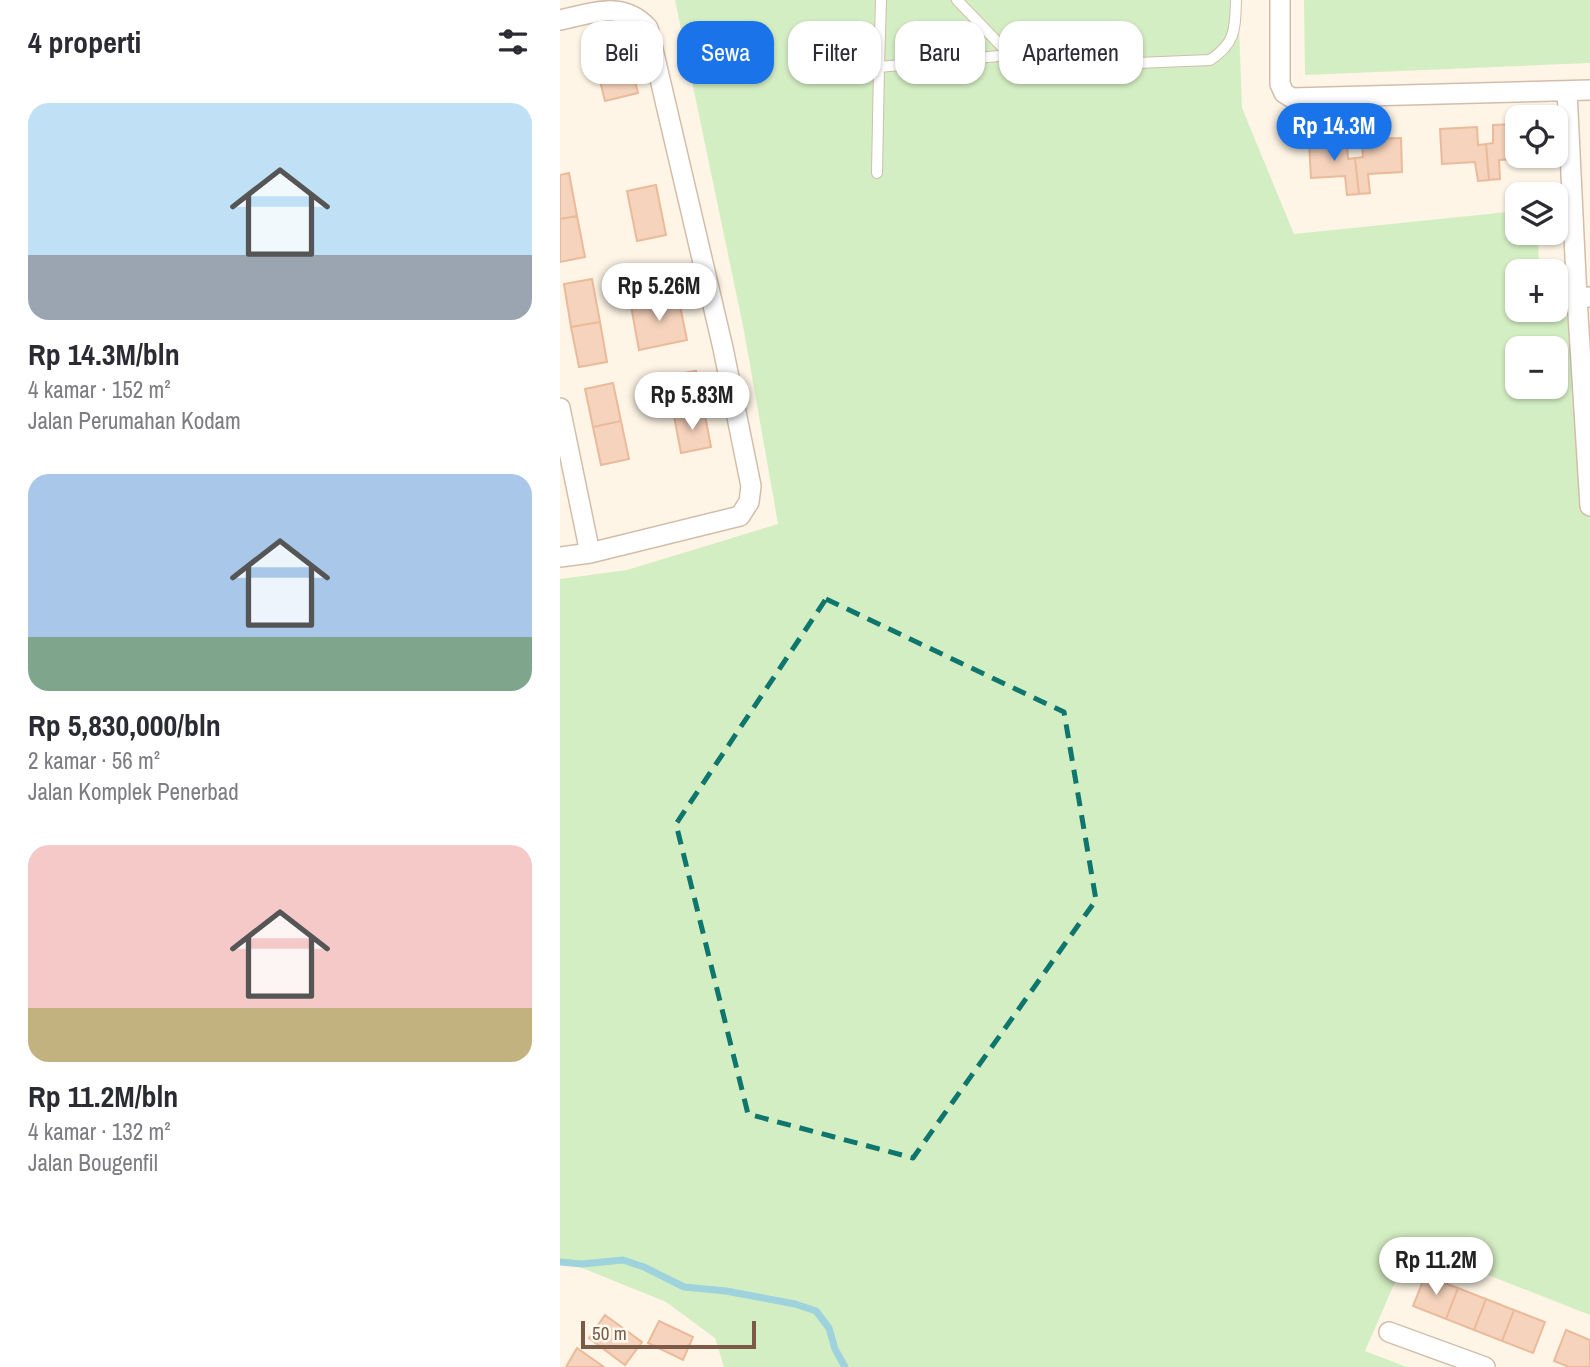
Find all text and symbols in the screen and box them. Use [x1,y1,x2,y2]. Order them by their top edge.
chip: Beli [581,21,663,84]
chip: Sewa [677,21,774,84]
chip: Filter [788,21,881,84]
chip: Baru [895,21,985,84]
chip: Apartemen [999,21,1143,84]
text: 4 properti [28,22,141,62]
icon: filters [494,23,532,61]
pin: Rp 14.3M [1262,104,1406,163]
map controls [1505,105,1568,399]
button: locate [1505,105,1568,168]
text: Rp 14.3M [1293,110,1375,141]
icon: home [217,149,343,275]
button: layers [1505,182,1568,245]
button: + [1505,259,1568,322]
pin: Rp 5.26M [587,264,731,323]
text: Rp 5.26M [618,270,700,301]
text: Rp 14.3M/bln [28,334,180,374]
button: − [1505,336,1568,399]
pin: Rp 5.83M [620,372,764,432]
text: 4 kamar · 152 m² [28,374,171,405]
text: Rp 5.83M [651,379,733,410]
text: Jalan Perumahan Kodam [28,405,241,436]
icon: home [217,520,343,646]
text: Rp 5,830,000/bln [28,705,221,745]
text: 2 kamar · 56 m² [28,745,160,776]
text: Jalan Komplek Penerbad [28,776,239,807]
icon: home [217,891,343,1017]
text: Rp 11.2M/bln [28,1076,178,1116]
text: 4 kamar · 132 m² [28,1116,171,1147]
text: Jalan Bougenfil [28,1147,158,1178]
pin: Rp 11.2M [1364,1238,1508,1297]
text: Rp 11.2M [1395,1244,1477,1275]
scale bar [581,1318,756,1350]
text: 50 m [592,1320,627,1346]

